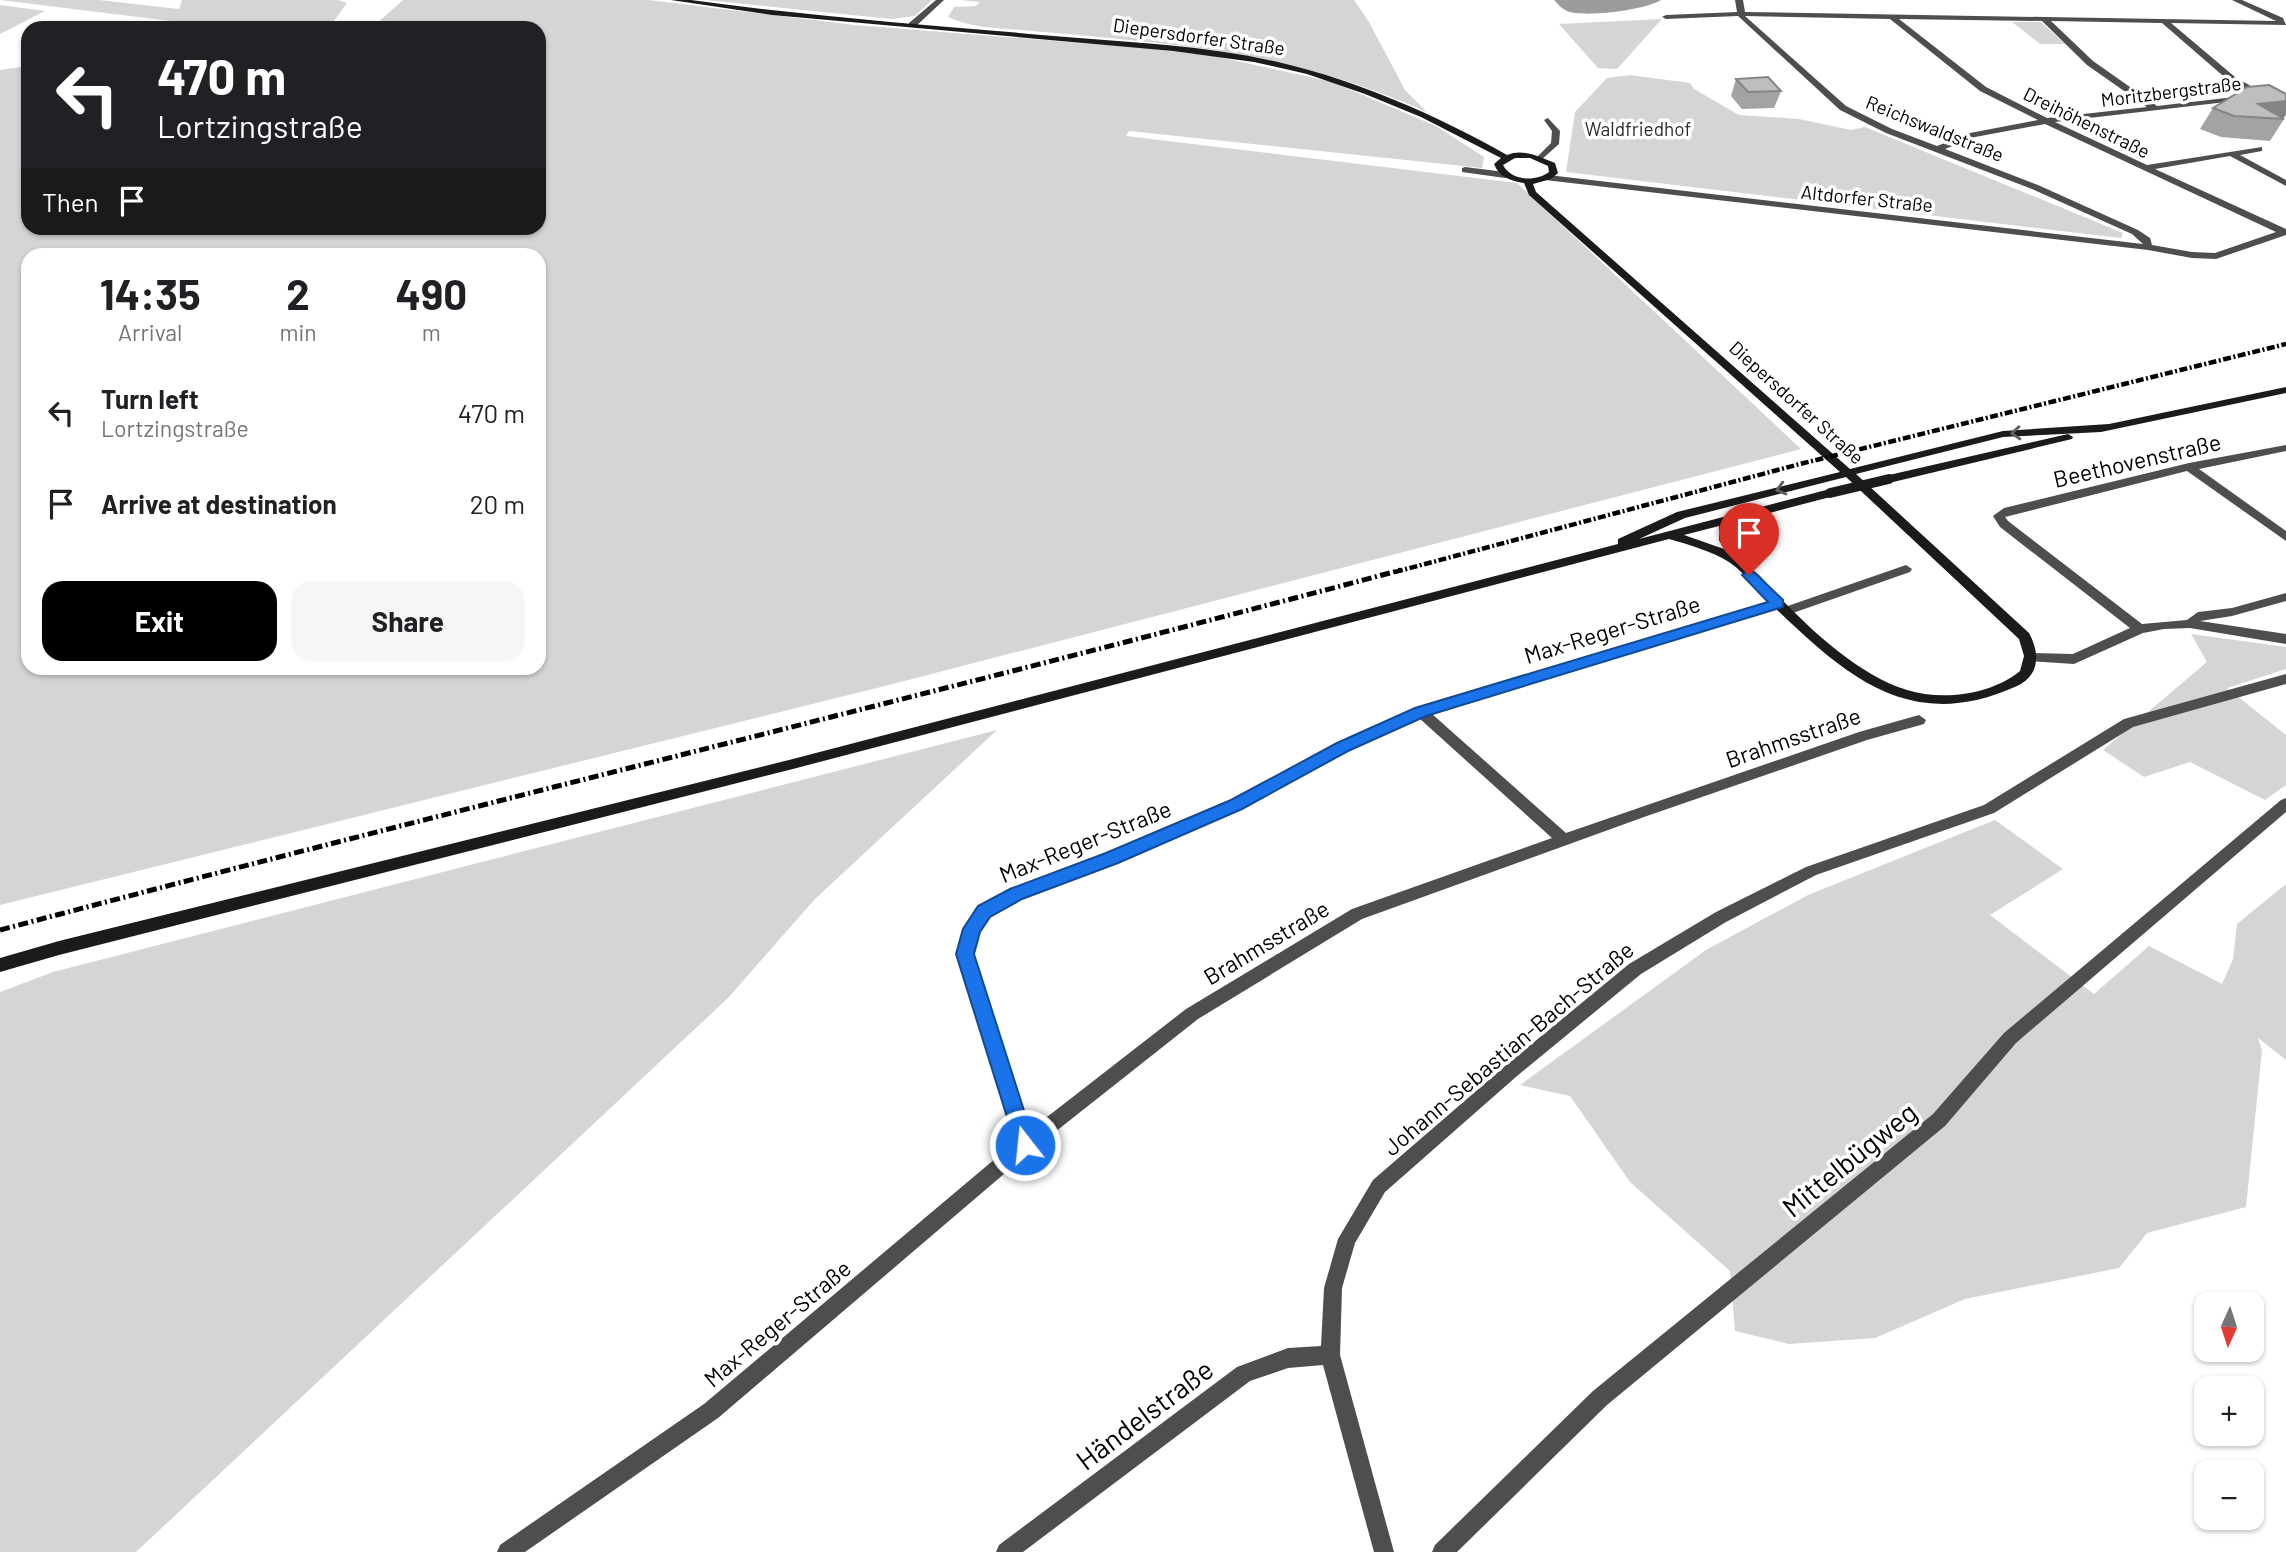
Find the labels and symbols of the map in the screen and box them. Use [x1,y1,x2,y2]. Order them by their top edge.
street label: Diepersdorfer Straße [1112,13,1286,59]
street label: Moritzbergstraße [2099,71,2243,111]
street label: Dreihöhenstraße [2020,81,2154,163]
street label: Reichswaldstraße [1863,90,2007,166]
park label: Waldfriedhof [1585,117,1691,140]
street label: Altdorfer Straße [1800,180,1934,216]
street label: Diepersdorfer Straße [1725,336,1869,468]
one-way arrow [2010,425,2021,440]
street label: Beethovenstraße [2050,427,2224,493]
one-way arrow [1775,481,1787,495]
pin [1719,503,1779,575]
street label: Max-Reger-Straße [1520,589,1704,669]
street label: Brahmsstraße [1722,701,1864,773]
street label: Max-Reger-Straße [995,794,1175,888]
street label: Brahmsstraße [1198,894,1334,990]
street label: Johann-Sebastian-Bach-Straße [1377,935,1639,1161]
street label: Mittelbügweg [1775,1094,1923,1224]
position arrow [988,1108,1062,1182]
street label: Max-Reger-Straße [698,1254,856,1392]
north arrow [2194,1292,2264,1362]
street label: Händelstraße [1069,1351,1219,1477]

